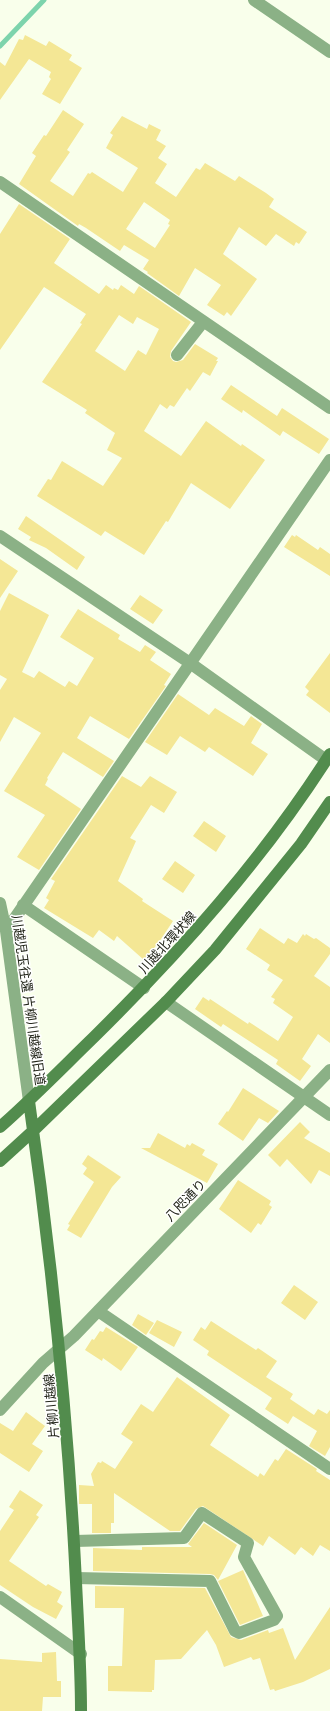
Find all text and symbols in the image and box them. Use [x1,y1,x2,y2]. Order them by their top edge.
street label: 川越北環状線 [136,908,199,976]
street label: 川越児玉往還 片柳川越線旧道 [9,914,48,1086]
street label: 八咫通り [162,1176,209,1224]
street label: 片柳川越線 [41,1373,62,1439]

